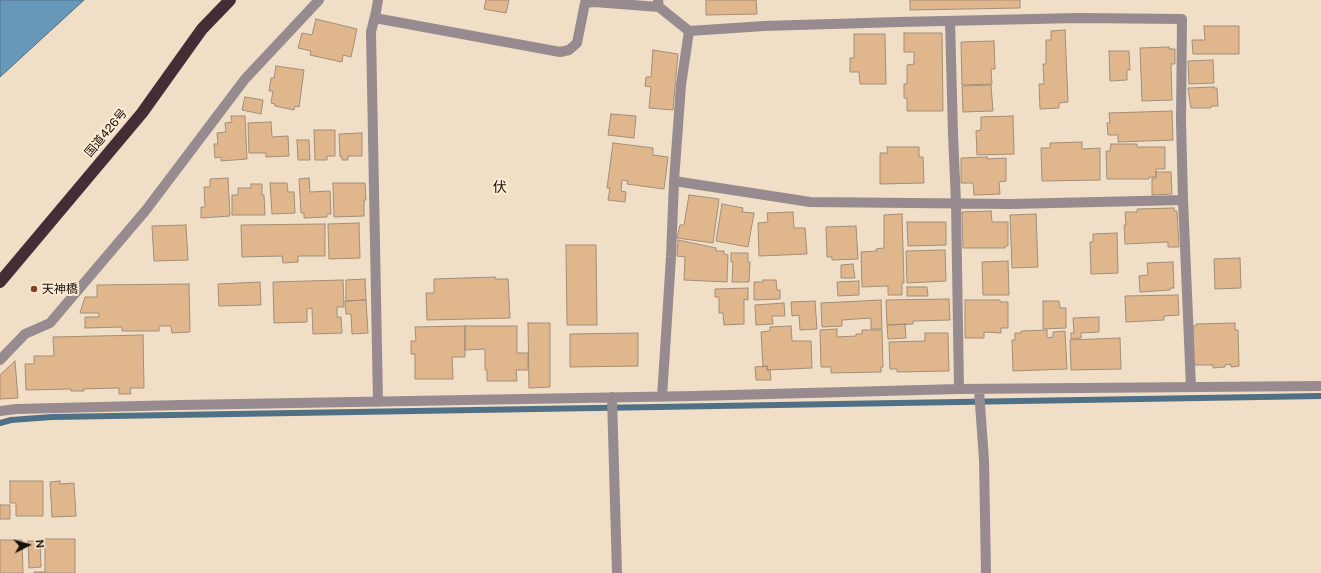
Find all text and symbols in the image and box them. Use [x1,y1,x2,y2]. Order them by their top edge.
street label: 国道426号 [82,106,130,160]
district label: 伏 [493,180,507,196]
place label: 天神橋 [42,282,78,296]
marker: 天神橋 [29,284,39,294]
north arrow [8,525,48,565]
text: N [34,539,46,549]

